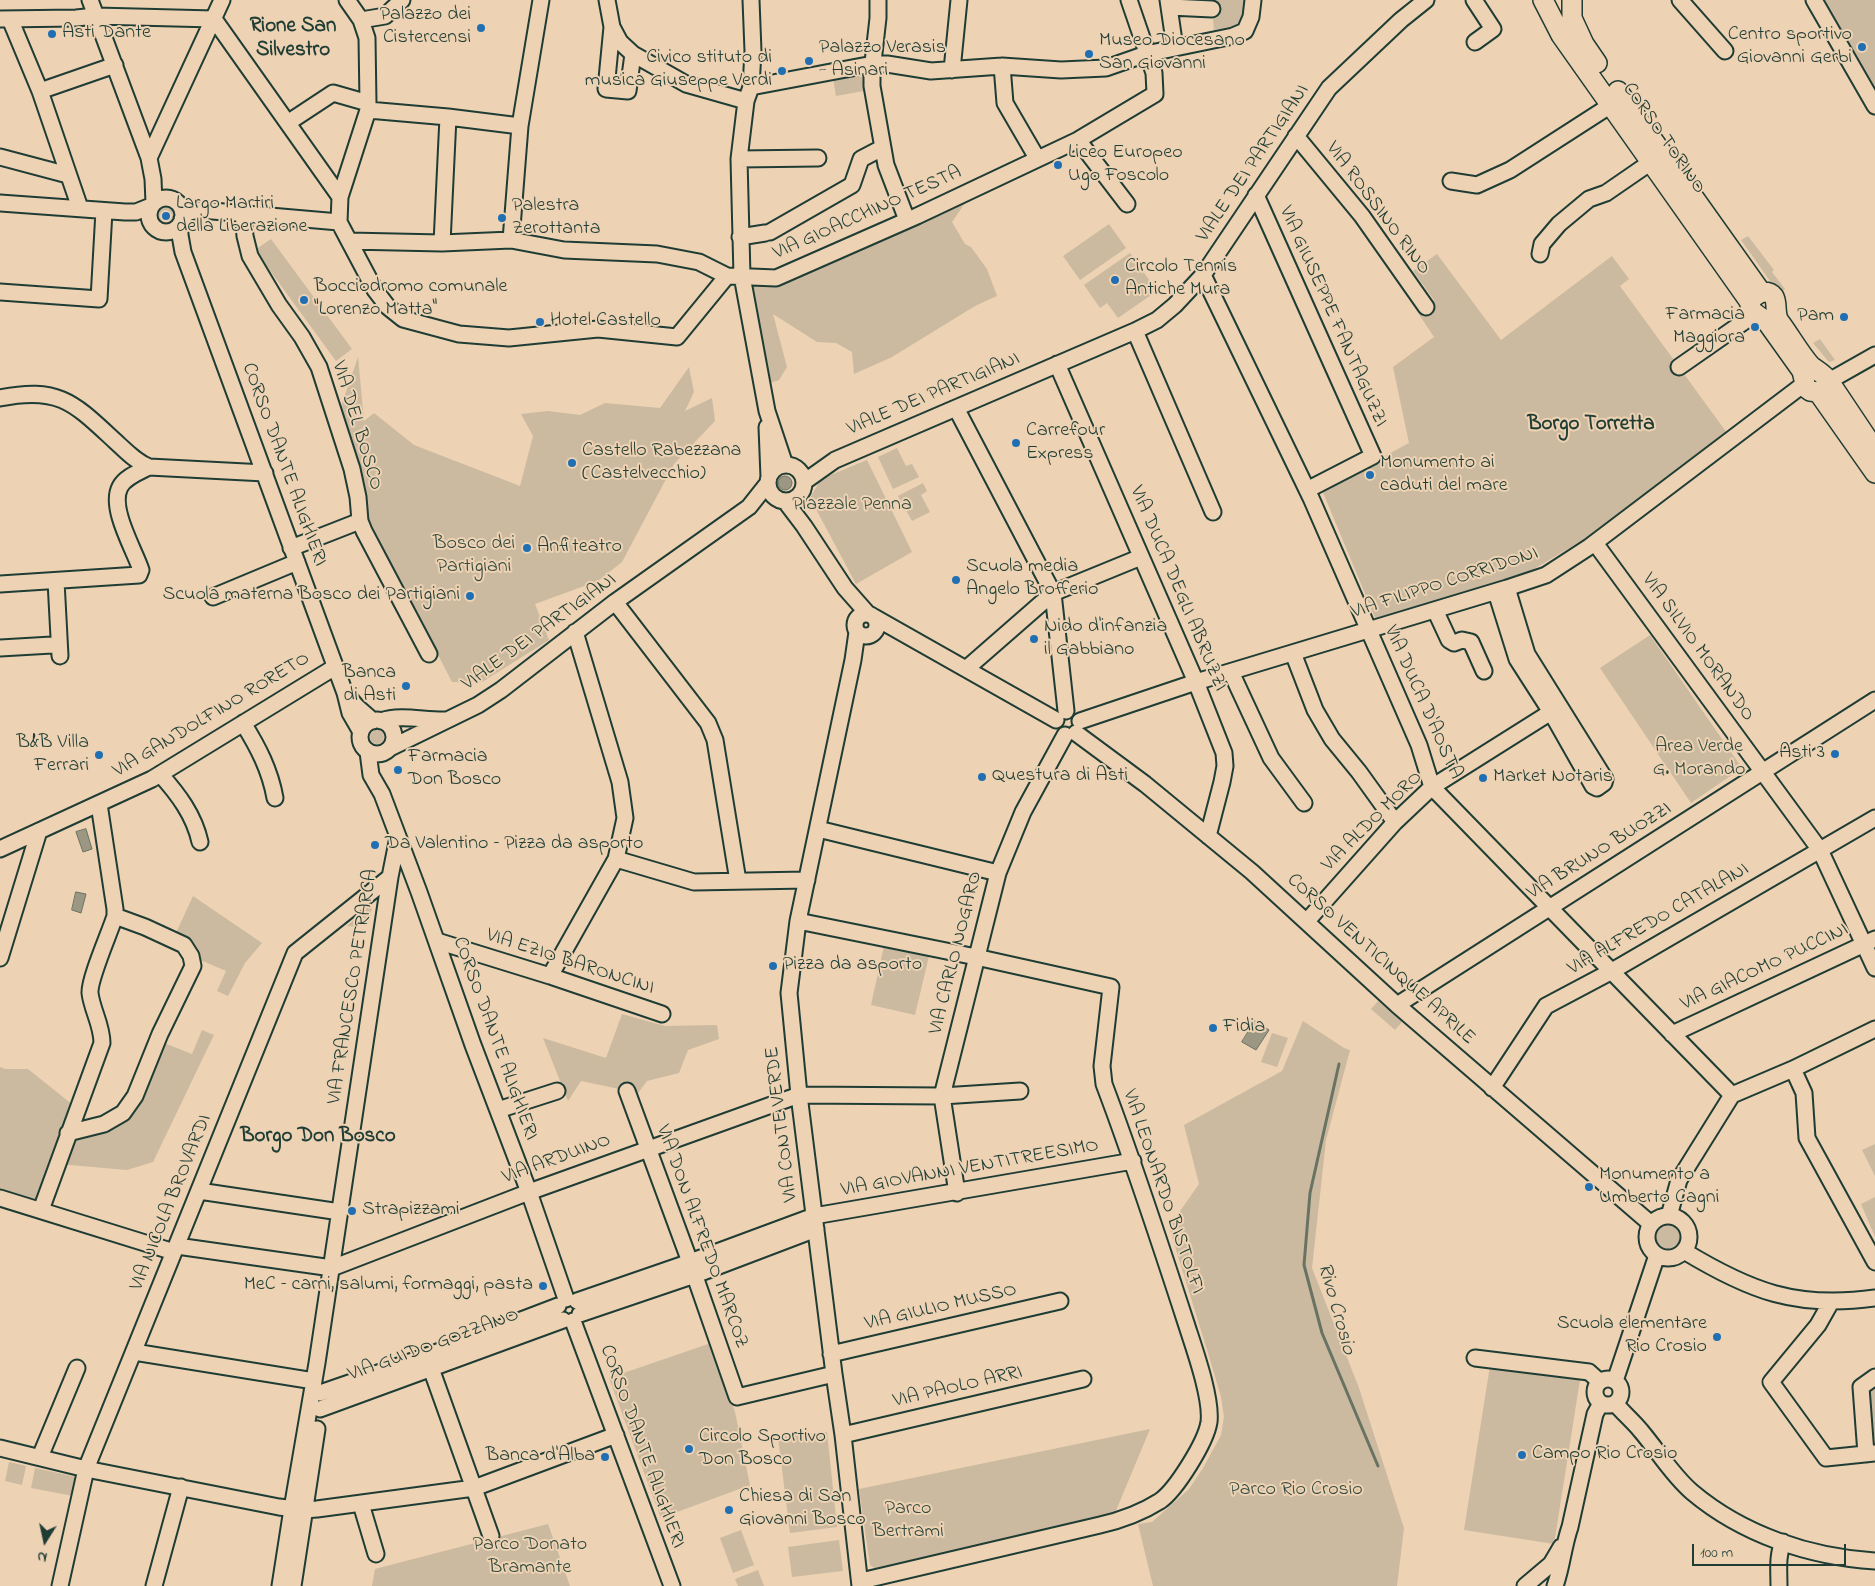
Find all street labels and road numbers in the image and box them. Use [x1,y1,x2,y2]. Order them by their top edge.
street label: CORSO TORINO [1616,79,1710,199]
street label: VIALE DEI PARTIGIANI [1192,81,1316,247]
street label: VIA ROSSINO RINO [1319,138,1435,280]
street label: VIA GIOACCHINO TESTA [770,162,966,266]
street label: VIA GIUSEPPE FANTAGUZZI [1272,203,1392,431]
street label: VIALE DEI PARTIGIANI [844,348,1024,442]
street label: VIA DEL BOSCO [325,359,387,493]
street label: CORSO DANTE ALIGHIERI [235,360,331,570]
street label: VIA DUCA DEGLI ABRUZZI [1123,483,1231,695]
street label: VIA FILIPPO CORRIDONI [1348,542,1542,626]
street label: VIALE DEI PARTIGIANI [458,569,622,697]
street label: VIA SILVIO MORANDO [1635,569,1759,727]
street label: VIA DUCA D'AOSTA [1377,622,1467,784]
street label: VIA GANDOLFINO RORETO [109,648,315,784]
street label: VIA ALDO MORO [1318,767,1428,877]
street label: VIA BRUNO BUOZZI [1523,798,1677,906]
street label: VIA ALFREDO CATALANI [1564,858,1754,982]
street label: VIA FRANCESCO PETRARCA [324,868,384,1106]
street label: VIA CARLO NOGARO [925,869,989,1037]
street label: CORSO VENTICINQUE APRILE [1281,869,1479,1051]
street label: VIA GIACOMO PUCCINI [1677,919,1853,1017]
street label: VIA EZIO BARONCINI [483,925,657,1001]
street label: CORSO DANTE ALIGHIERI [446,934,542,1144]
street label: VIA CONTE VERDE [762,1045,804,1203]
street label: VIA LEONARDO BISTOLFI [1116,1087,1208,1297]
street label: VIA NICOLA BROVARDI [126,1111,218,1295]
street label: VIA DON ALFREDO MARCOZ [649,1122,753,1352]
street label: VIA ARDUINO [500,1129,614,1191]
street label: VIA GIOVANNI VENTITREESIMO [839,1135,1101,1203]
street label: VIA GIULIO MUSSO [863,1279,1019,1337]
street label: VIA GUIDO GOZZANO [345,1304,523,1388]
street label: CORSO DANTE ALIGHIERI [593,1342,689,1552]
street label: VIA PAOLO ARRI [891,1361,1025,1415]

